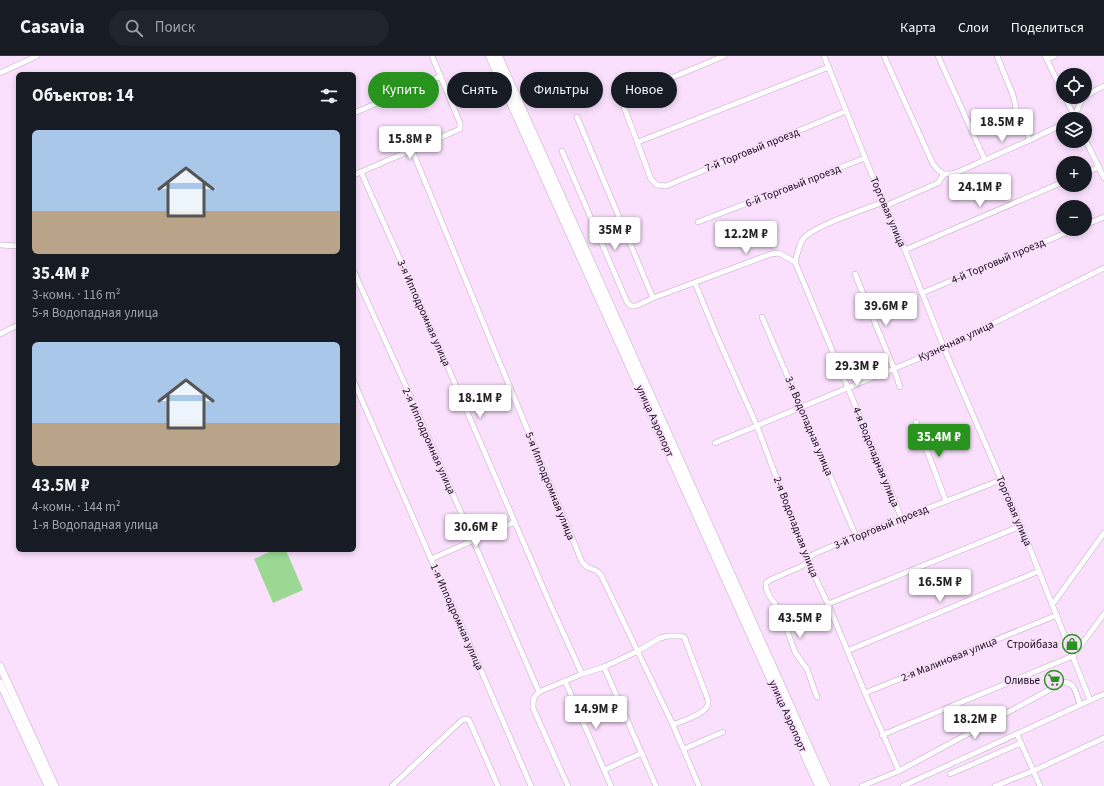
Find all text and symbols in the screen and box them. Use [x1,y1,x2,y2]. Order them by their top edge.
search box [109,10,389,46]
text: Casavia [20,14,85,41]
icon: search [123,17,145,39]
text: Поиск [155,17,195,38]
text: Карта [900,18,936,38]
text: Слои [958,18,989,38]
text: Поделиться [1011,18,1084,38]
map controls [1056,68,1092,236]
button: locate [1056,68,1092,104]
chip: Купить [368,72,439,108]
chip: Снять [447,72,512,108]
chip: Фильтры [520,72,603,108]
chip: Новое [611,72,677,108]
text: Объектов: 14 [32,84,134,108]
icon: filters [318,85,340,107]
pin: 18.5M ₽ [965,109,1039,143]
button: layers [1056,112,1092,148]
text: 18.5M ₽ [980,113,1024,131]
street label: 7-й Торговый проезд [703,124,801,176]
pin: 15.8M ₽ [373,126,447,160]
text: 15.8M ₽ [388,130,432,148]
icon: home [150,156,222,228]
button: + [1056,156,1092,192]
street label: 6-й Торговый проезд [743,161,843,211]
pin: 24.1M ₽ [943,174,1017,208]
street label: Торговая улица [866,175,910,249]
text: 24.1M ₽ [958,178,1002,196]
button: − [1056,200,1092,236]
pin: 35M ₽ [587,217,643,251]
text: 35M ₽ [598,221,632,239]
pin: 12.2M ₽ [709,221,783,255]
text: 12.2M ₽ [724,225,768,243]
street label: 4-й Торговый проезд [949,234,1047,288]
street label: 3-я Ипподромная улица [394,257,454,369]
text: 35.4M ₽ [32,262,89,286]
text: 3-комн. · 116 m² [32,286,121,304]
pin: 39.6M ₽ [849,293,923,327]
text: 39.6M ₽ [864,297,908,315]
text: 5-я Водопадная улица [32,304,158,322]
street label: Кузнечная улица [916,317,996,365]
pin: 29.3M ₽ [820,353,894,387]
text: 29.3M ₽ [835,357,879,375]
icon: home [150,368,222,440]
street label: 3-я Водопадная улица [781,374,837,478]
street label: улица Аэропорт [632,383,678,459]
street label: 2-я Ипподромная улица [399,385,459,497]
pin: 18.1M ₽ [443,385,517,419]
text: 18.1M ₽ [458,389,502,407]
street label: 4-я Водопадная улица [849,405,903,509]
pin: 35.4M ₽ [902,424,976,458]
text: 35.4M ₽ [917,428,961,446]
street label: 5-я Ипподромная улица [521,430,579,542]
text: 43.5M ₽ [32,474,89,498]
street label: 2-я Водопадная улица [770,474,822,580]
street label: Торговая улица [992,474,1036,548]
text: 4-комн. · 144 m² [32,498,121,516]
street label: 3-й Торговый проезд [832,501,930,553]
pin: 30.6M ₽ [439,514,513,548]
text: 1-я Водопадная улица [32,516,158,534]
text: 30.6M ₽ [454,518,498,536]
street label: 1-я Ипподромная улица [427,561,487,673]
pin: 16.5M ₽ [903,569,977,603]
text: 16.5M ₽ [918,573,962,591]
pin: 43.5M ₽ [763,605,837,639]
text: 43.5M ₽ [778,609,822,627]
street label: 2-я Малиновая улица [899,633,999,685]
shop icon: Стройбаза [1061,633,1083,655]
place label: Стройбаза [1007,637,1058,652]
supermarket icon: Оливье [1043,669,1065,691]
place label: Оливье [1004,673,1041,688]
street label: улица Аэропорт [765,678,811,754]
pin: 14.9M ₽ [559,696,633,730]
text: 14.9M ₽ [574,700,618,718]
pin: 18.2M ₽ [938,706,1012,740]
text: 18.2M ₽ [953,710,997,728]

